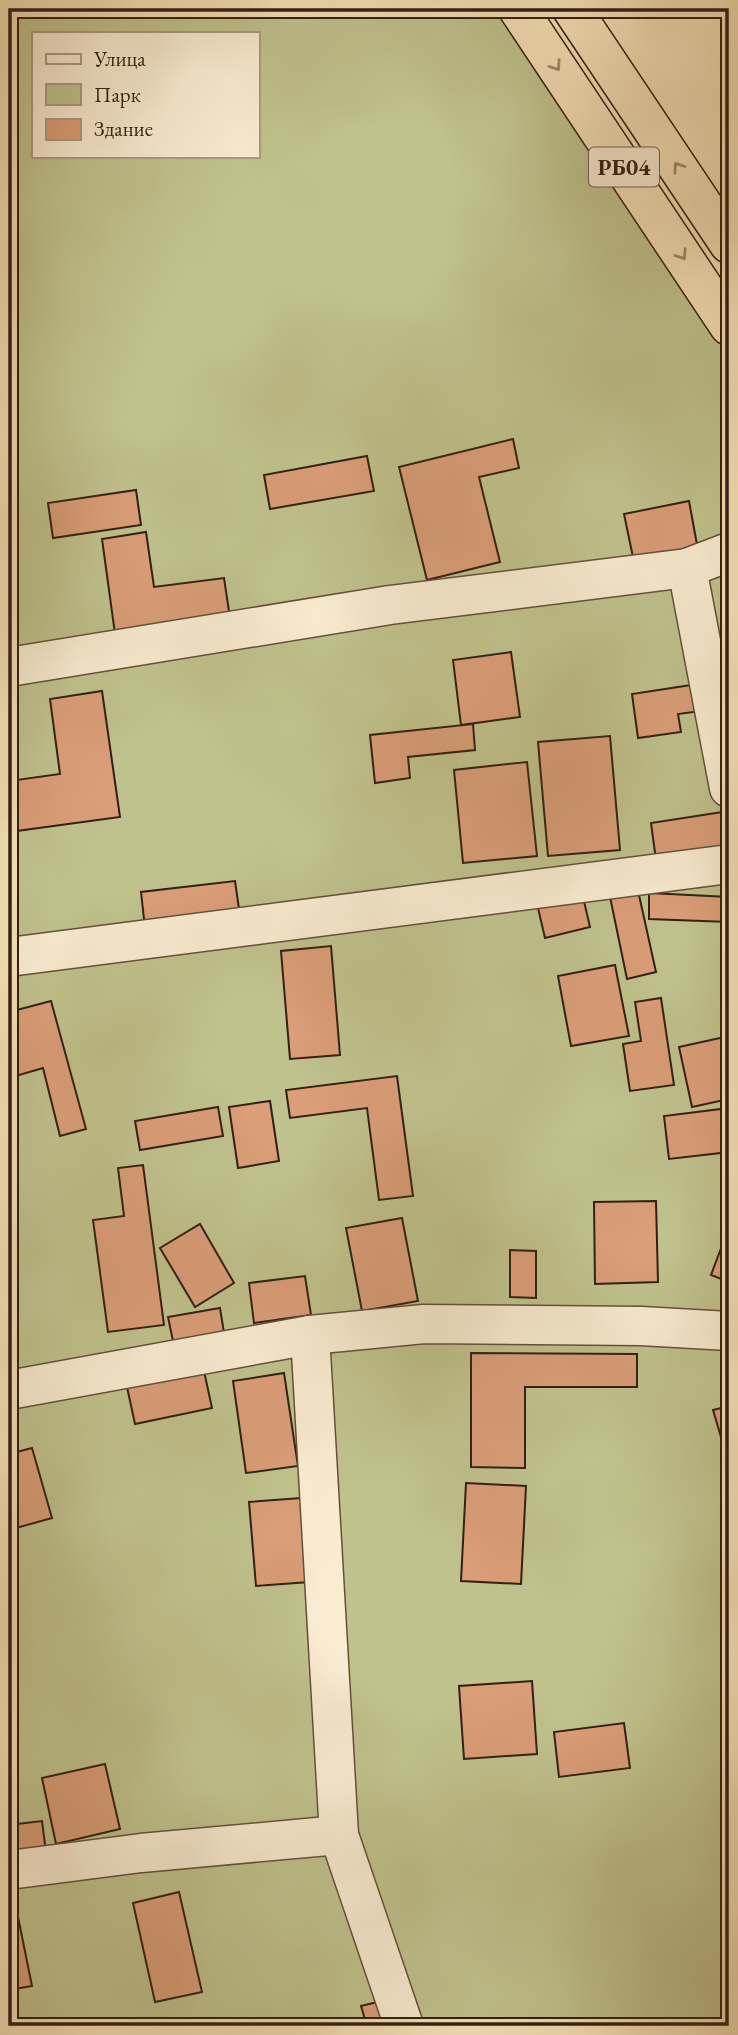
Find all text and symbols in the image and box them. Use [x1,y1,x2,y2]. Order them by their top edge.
legend [32,32,259,158]
text: Улица [93,45,146,72]
one-way arrow [548,58,561,71]
text: Парк [94,81,141,108]
text: Здание [94,115,153,142]
road number: РБ04 [589,148,659,186]
one-way arrow [673,162,686,175]
one-way arrow [674,247,686,260]

